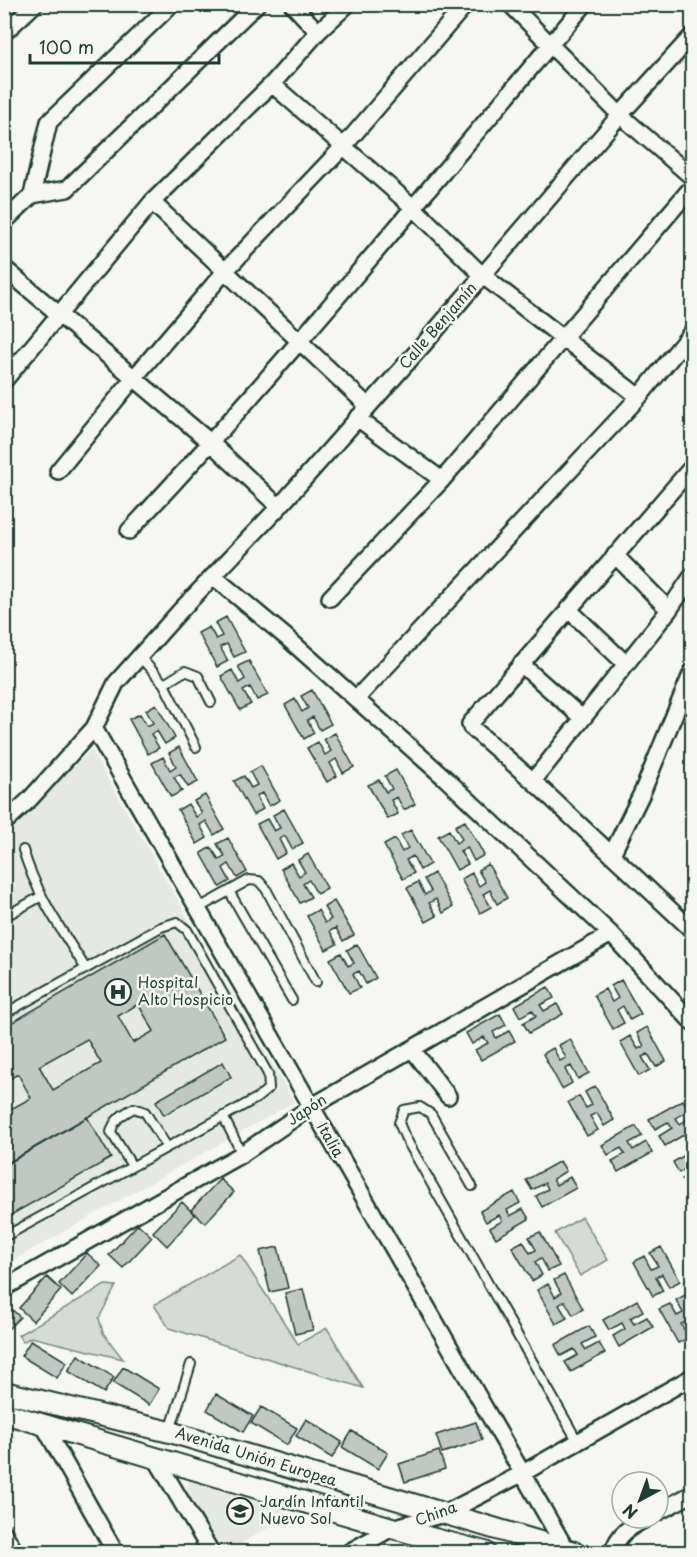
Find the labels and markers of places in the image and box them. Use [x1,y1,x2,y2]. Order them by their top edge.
place label: Hospital Alto Hospicio [138,970,233,1010]
hospital icon: Hospital Alto Hospicio [103,977,133,1007]
place label: Jardín Infantil Nuevo Sol [260,1489,364,1529]
school or university icon: Jardín Infantil Nuevo Sol [225,1496,255,1526]

